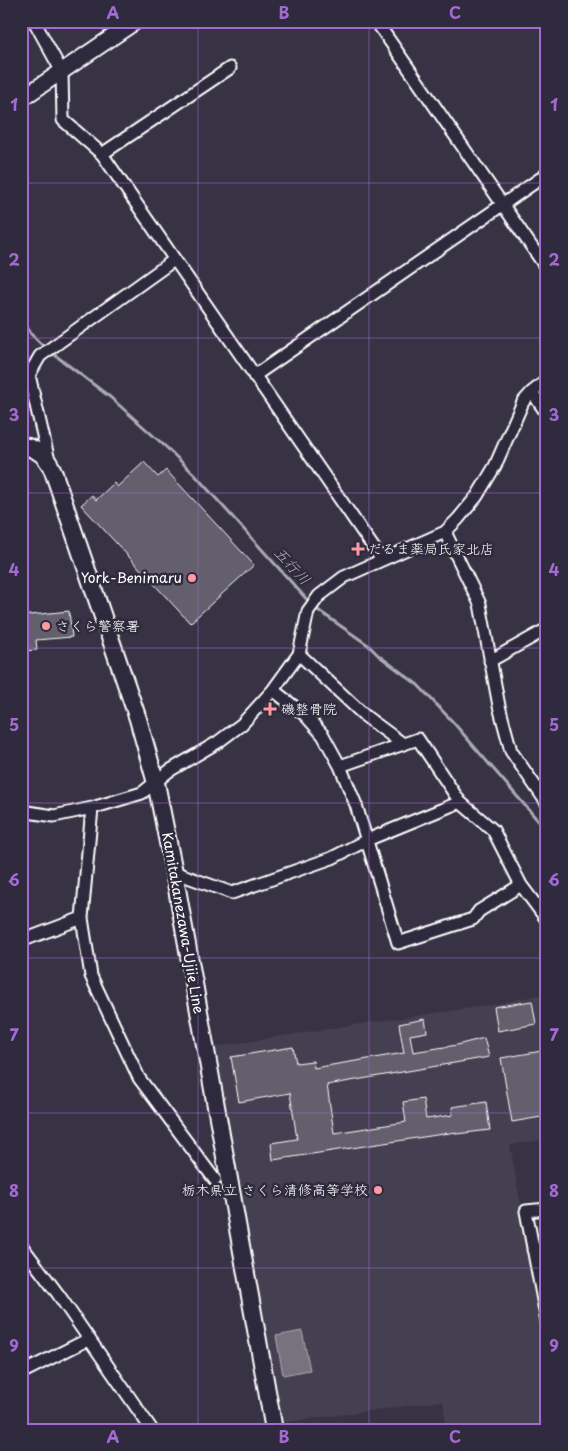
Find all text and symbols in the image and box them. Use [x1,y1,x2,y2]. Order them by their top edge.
text: A [107,0,120,24]
text: B [279,0,290,24]
text: C [449,0,461,24]
text: 1 [10,92,18,116]
text: 1 [550,92,558,116]
text: 2 [8,247,20,271]
text: 2 [548,247,560,271]
text: 3 [9,402,19,426]
text: 3 [549,402,559,426]
place label: だるま薬局氏家北店 [368,538,494,559]
water label: 五行川 [269,541,317,589]
marker: だるま薬局氏家北店 [352,543,364,555]
text: 4 [9,557,20,581]
text: 4 [549,557,560,581]
place label: York-Benimaru [81,567,182,588]
marker: York-Benimaru [186,572,198,584]
place label: さくら警察署 [56,615,140,636]
marker: さくら警察署 [40,620,52,632]
place label: 磯整骨院 [281,698,337,719]
marker: 磯整骨院 [263,702,277,716]
text: 5 [9,712,19,736]
text: 5 [549,712,559,736]
street label: Kamitakanezawa-Ujiie Line [157,830,210,1016]
text: 6 [8,867,20,891]
text: 6 [548,867,560,891]
text: 7 [9,1022,19,1046]
text: 7 [549,1022,559,1046]
text: 8 [9,1178,19,1202]
text: 8 [549,1178,559,1202]
place label: 栃木県立 さくら清修高等学校 [181,1179,368,1200]
marker: 栃木県立 さくら清修高等学校 [372,1184,384,1196]
text: 9 [9,1333,19,1357]
text: 9 [549,1333,559,1357]
text: A [107,1424,120,1448]
text: B [279,1424,290,1448]
text: C [449,1424,461,1448]

